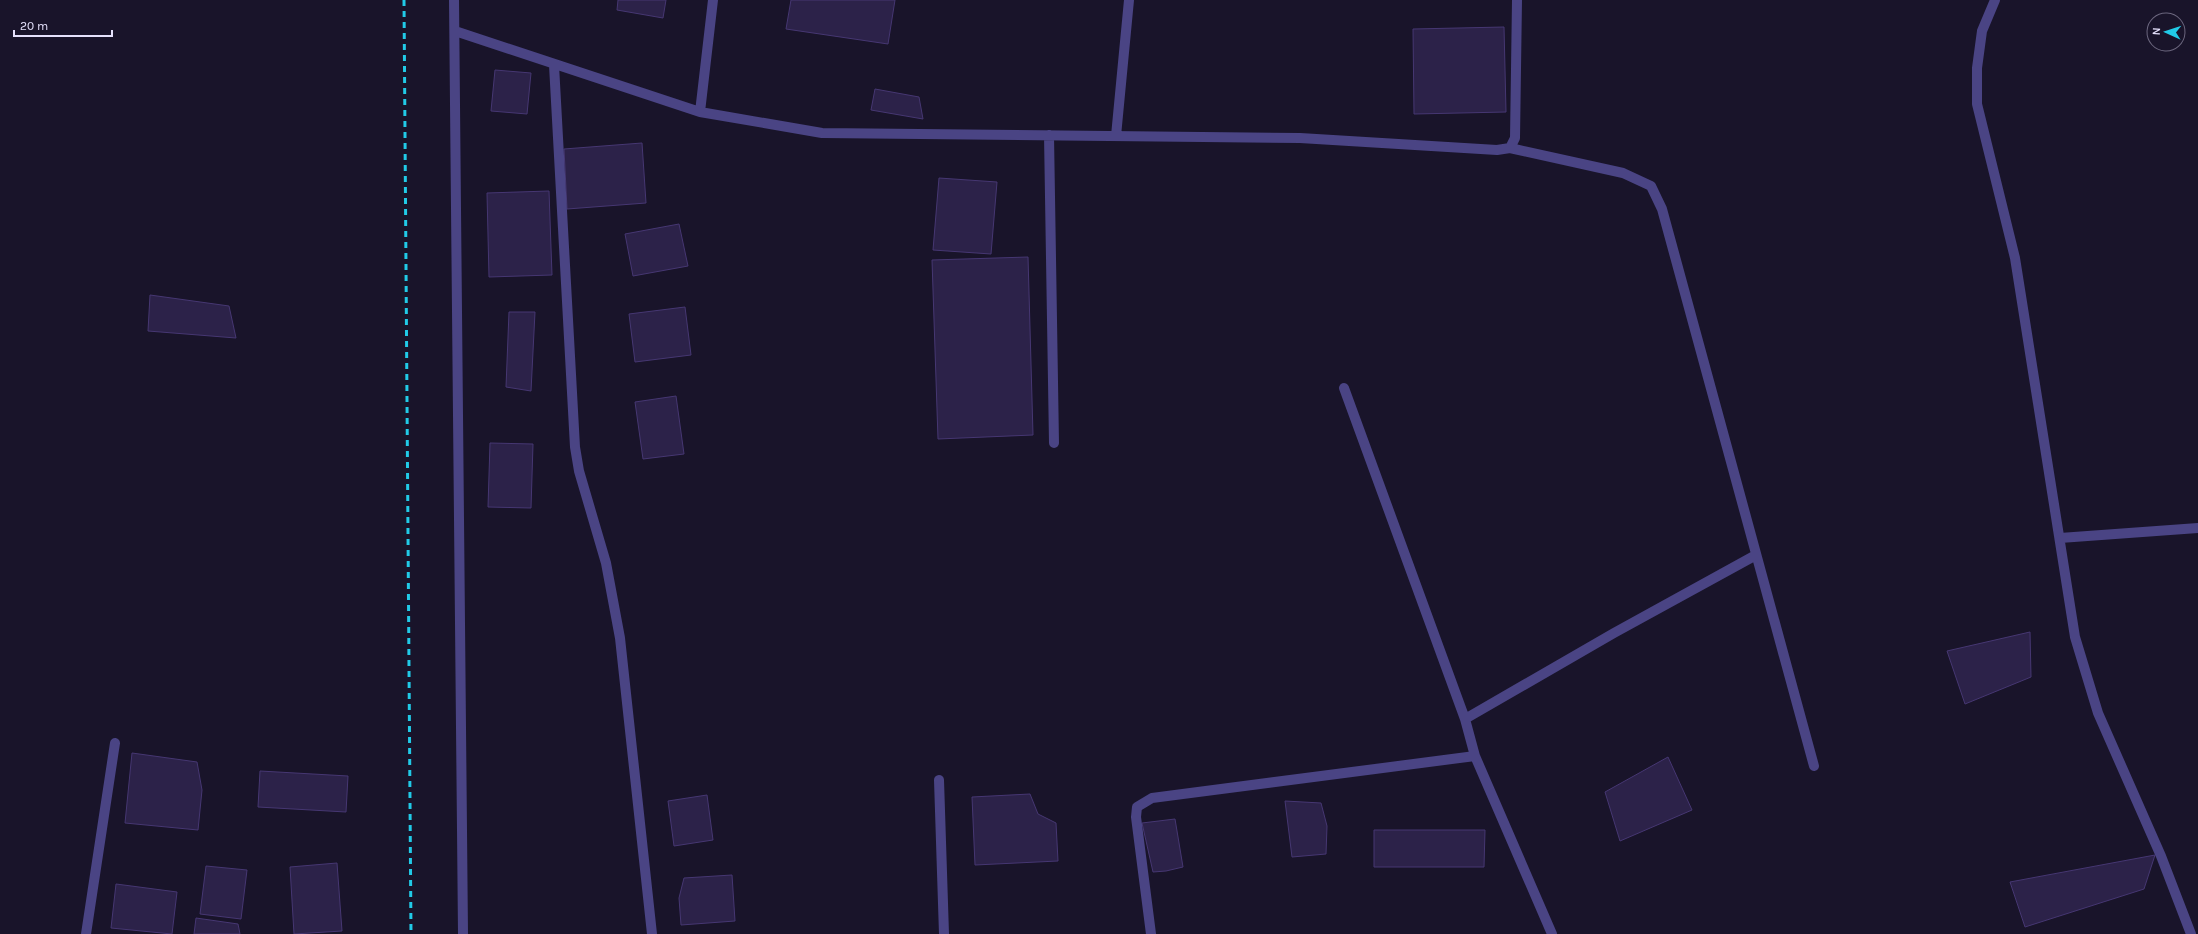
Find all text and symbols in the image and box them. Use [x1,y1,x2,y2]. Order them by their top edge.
scale bar [14,12,112,38]
north arrow [2146,12,2186,52]
text: 20 m [20,19,48,33]
text: N [2150,27,2163,36]

